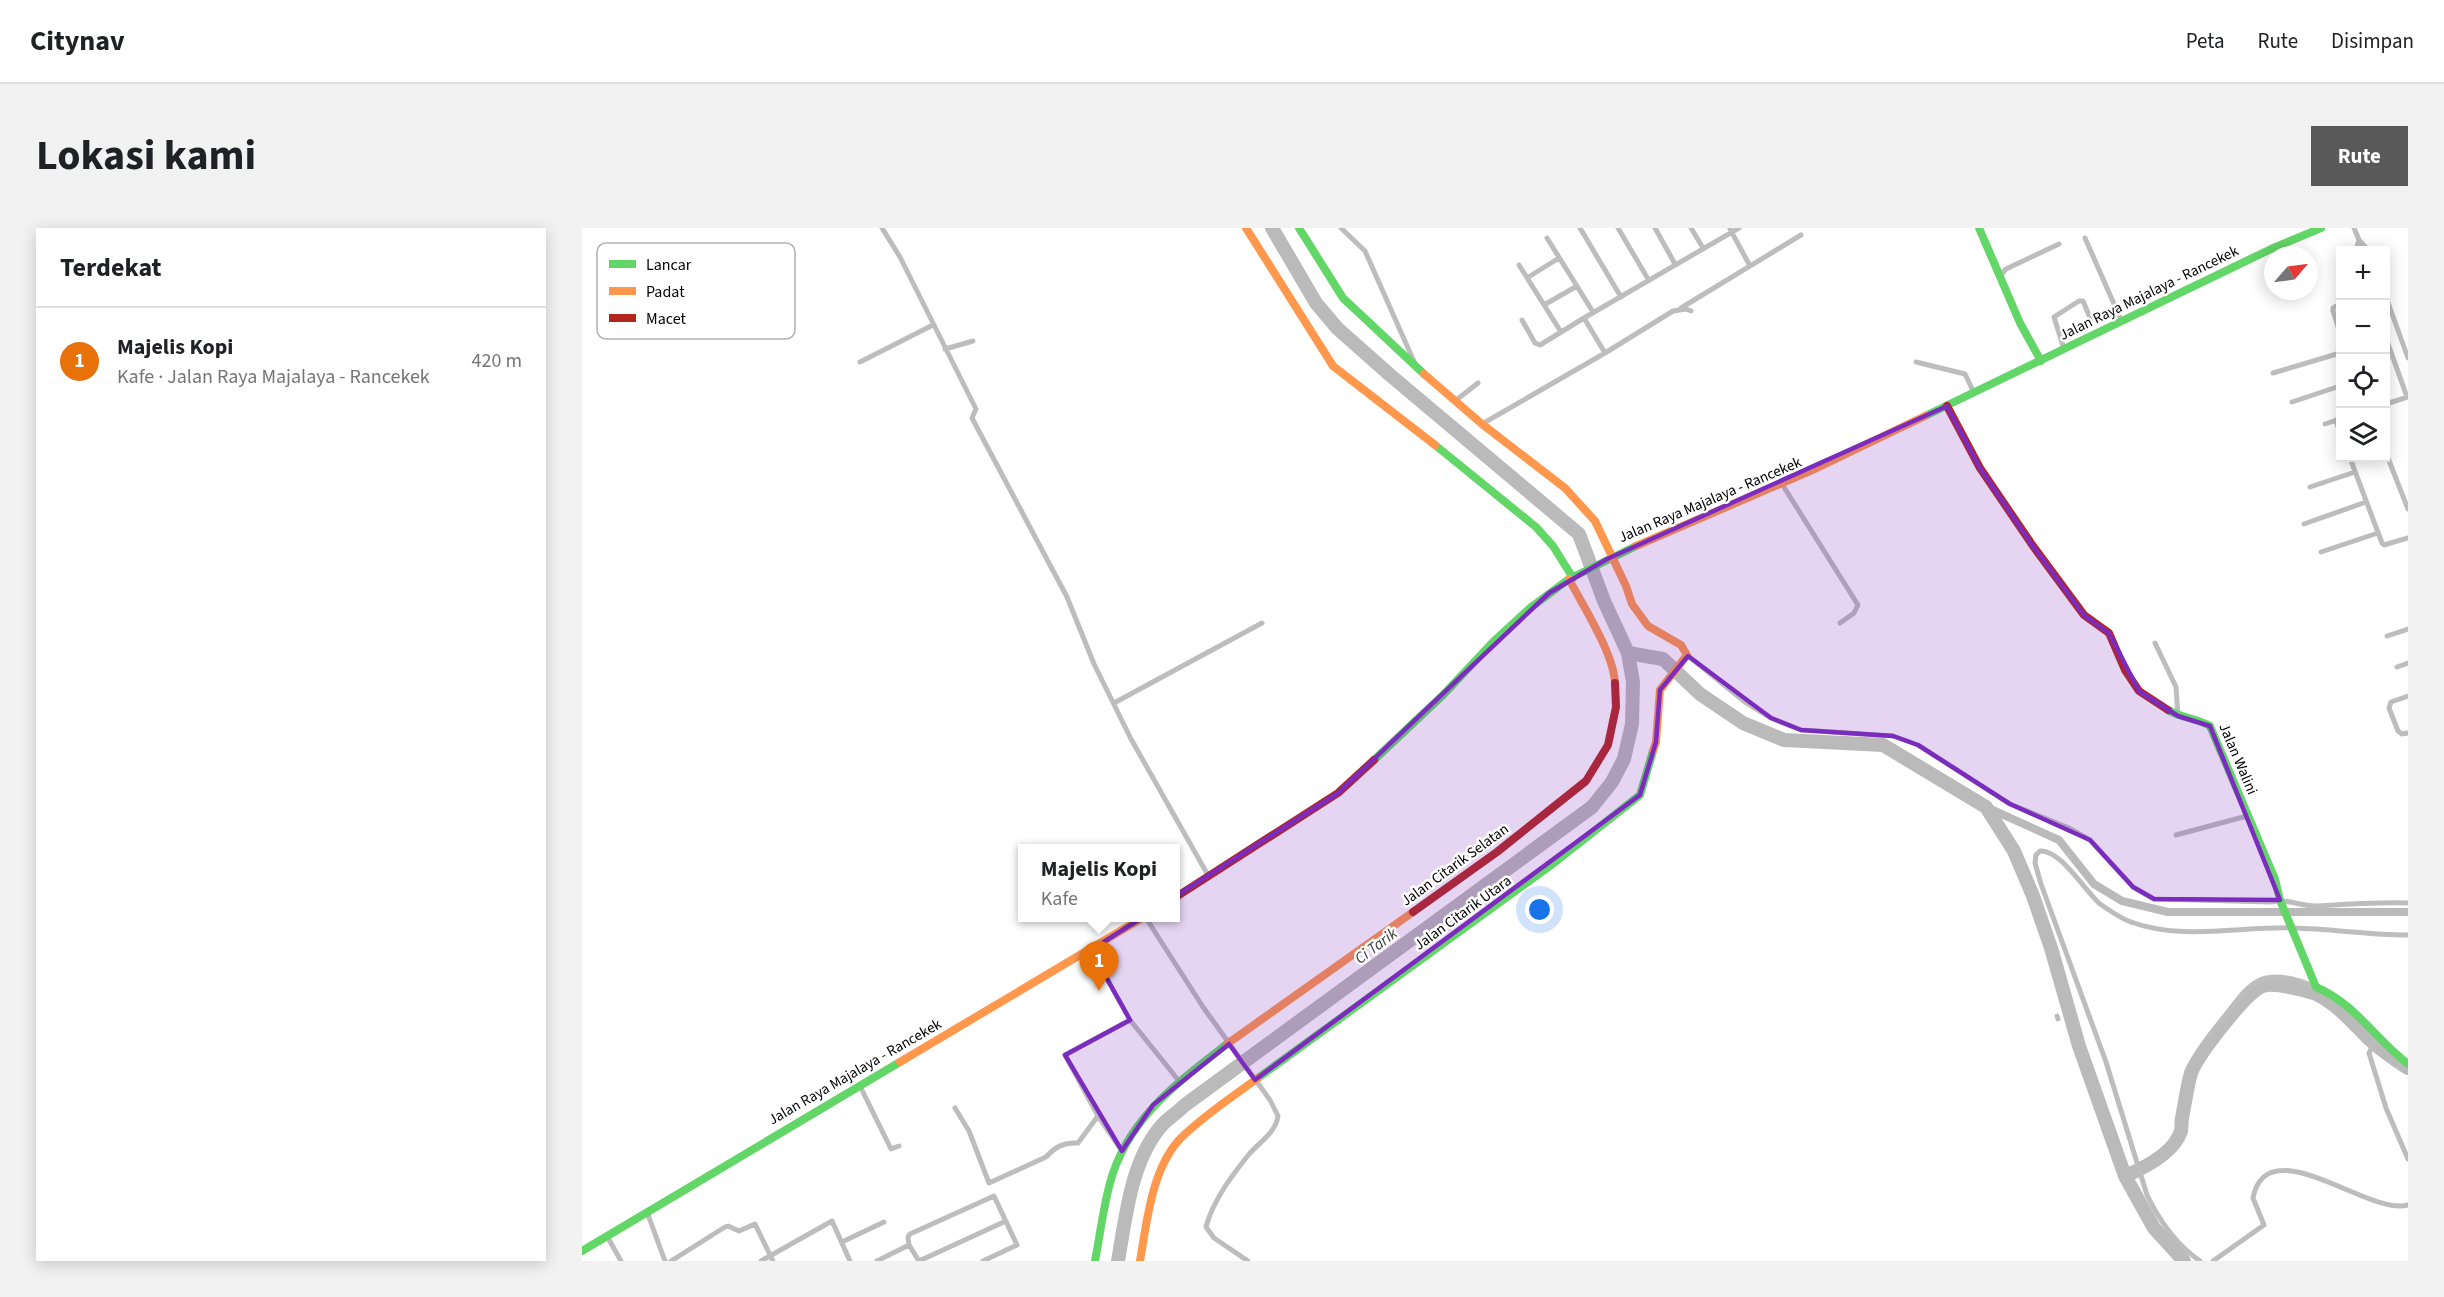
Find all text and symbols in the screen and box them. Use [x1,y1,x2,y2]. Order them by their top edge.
text: Citynav [30,21,125,61]
text: Peta [2186,26,2224,56]
text: Rute [2257,26,2298,56]
text: Disimpan [2331,26,2414,56]
text: Lokasi kami [36,126,256,186]
button: Rute [2311,126,2408,186]
street label: Jalan Raya Majalaya - Rancekek [2056,240,2243,346]
legend [597,243,795,339]
north arrow [2264,246,2318,300]
map controls [2336,246,2390,462]
button: + [2336,246,2390,300]
text: Terdekat [60,249,162,286]
text: Lancar [646,254,692,276]
text: Padat [646,281,685,303]
button: − [2336,300,2390,354]
text: Macet [646,308,686,330]
text: Majelis Kopi [117,331,233,363]
text: 1 [74,347,85,375]
text: 420 m [472,347,522,375]
button: locate [2336,354,2390,408]
text: Kafe · Jalan Raya Majalaya - Rancekek [117,363,430,391]
button: layers [2336,408,2390,462]
street label: Jalan Raya Majalaya - Rancekek [1615,452,1805,548]
street label: Jalan Walini [2214,720,2262,798]
street label: Jalan Citarik Selatan [1397,819,1513,911]
popup [1018,844,1180,922]
text: Majelis Kopi [1041,853,1157,885]
street label: Jalan Citarik Utara [1410,871,1516,955]
text: Kafe [1041,885,1078,913]
your location [1525,895,1554,924]
water label: Ci Tarik [1350,922,1402,969]
pin: 1 [1080,942,1118,991]
street label: Jalan Raya Majalaya - Rancekek [764,1013,946,1130]

